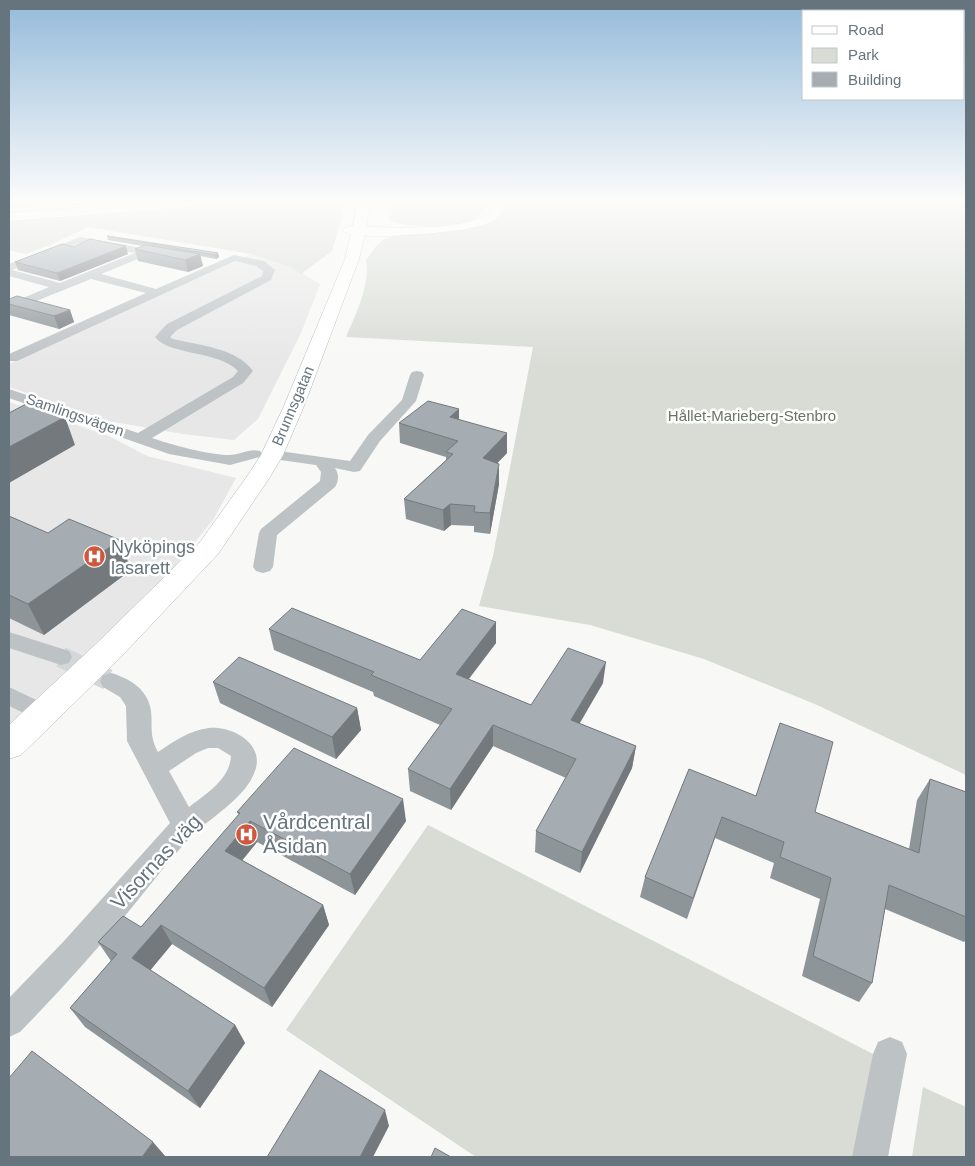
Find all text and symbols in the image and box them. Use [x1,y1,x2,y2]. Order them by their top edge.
legend [802,10,965,100]
text: Road [848,21,884,38]
text: Park [848,46,879,63]
text: Building [848,71,901,88]
street label: Brunnsgatan [268,363,317,448]
street label: Samlingsvägen [24,390,126,439]
park label: Hållet-Marieberg-Stenbro [668,407,836,424]
place label: Nyköpings lasarett [111,537,195,578]
hospital icon: Nyköpings lasarett [83,545,107,569]
street label: Visornas väg [106,810,205,914]
place label: Vårdcentral Åsidan [263,810,370,857]
hospital icon: Vårdcentral Åsidan [235,822,259,846]

